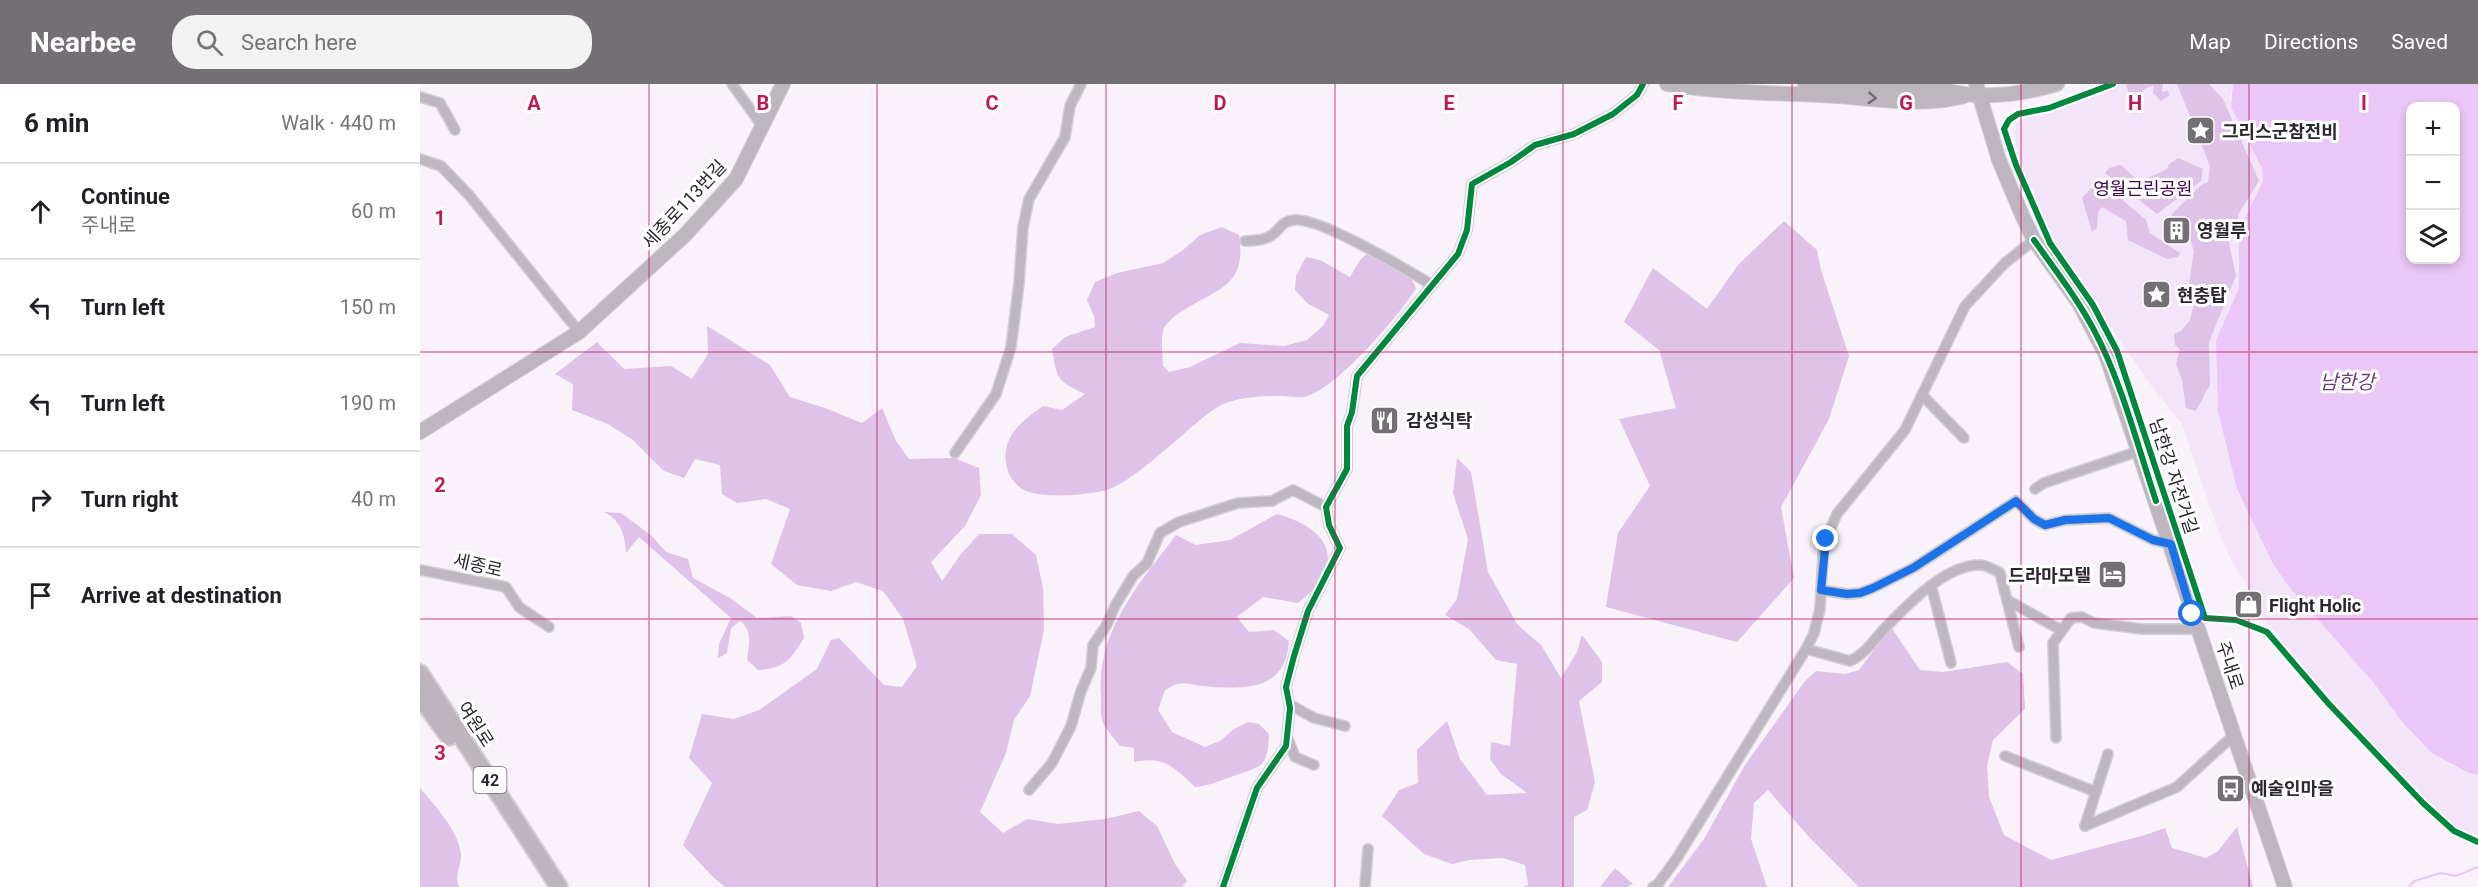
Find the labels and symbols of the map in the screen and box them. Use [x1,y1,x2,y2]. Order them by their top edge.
text: A [527,91,541,115]
text: B [757,91,769,115]
text: C [985,91,999,115]
text: D [1214,91,1227,115]
text: E [1443,91,1455,115]
text: F [1673,91,1684,115]
text: G [1899,91,1913,115]
text: H [2128,91,2142,115]
text: I [2361,91,2367,115]
one-way arrow [1868,92,1877,105]
place icon: 그리스군참전비 [2185,115,2217,147]
place label: 그리스군참전비 [2222,121,2338,142]
street label: 세종로113번길 [638,155,730,253]
park label: 영월근린공원 [2093,178,2193,199]
text: 1 [434,206,446,230]
building icon: 영월루 [2160,214,2192,246]
place label: 영월루 [2197,220,2247,241]
place icon: 현충탑 [2140,279,2172,311]
place label: 현충탑 [2177,285,2227,306]
water label: 남한강 [2319,370,2377,394]
restaurant icon: 감성식탁 [1369,404,1401,436]
place label: 감성식탁 [1406,410,1473,431]
street label: 남한강 자전거길 [2145,416,2203,536]
text: 2 [434,473,446,497]
route end [1812,525,1838,551]
street label: 세종로 [451,549,505,581]
hotel icon: 드라마모텔 [2096,559,2128,591]
place label: 드라마모텔 [2008,565,2091,586]
shop icon: Flight Holic [2232,589,2264,621]
place label: Flight Holic [2269,595,2361,616]
route start [2178,600,2204,626]
street label: 주내로 [2212,638,2248,692]
street label: 여원로 [454,697,498,751]
text: 3 [434,741,446,765]
road number: 42 [474,767,506,793]
bus stop icon: 예술인마을 [2214,772,2246,804]
place label: 예술인마을 [2251,778,2334,799]

